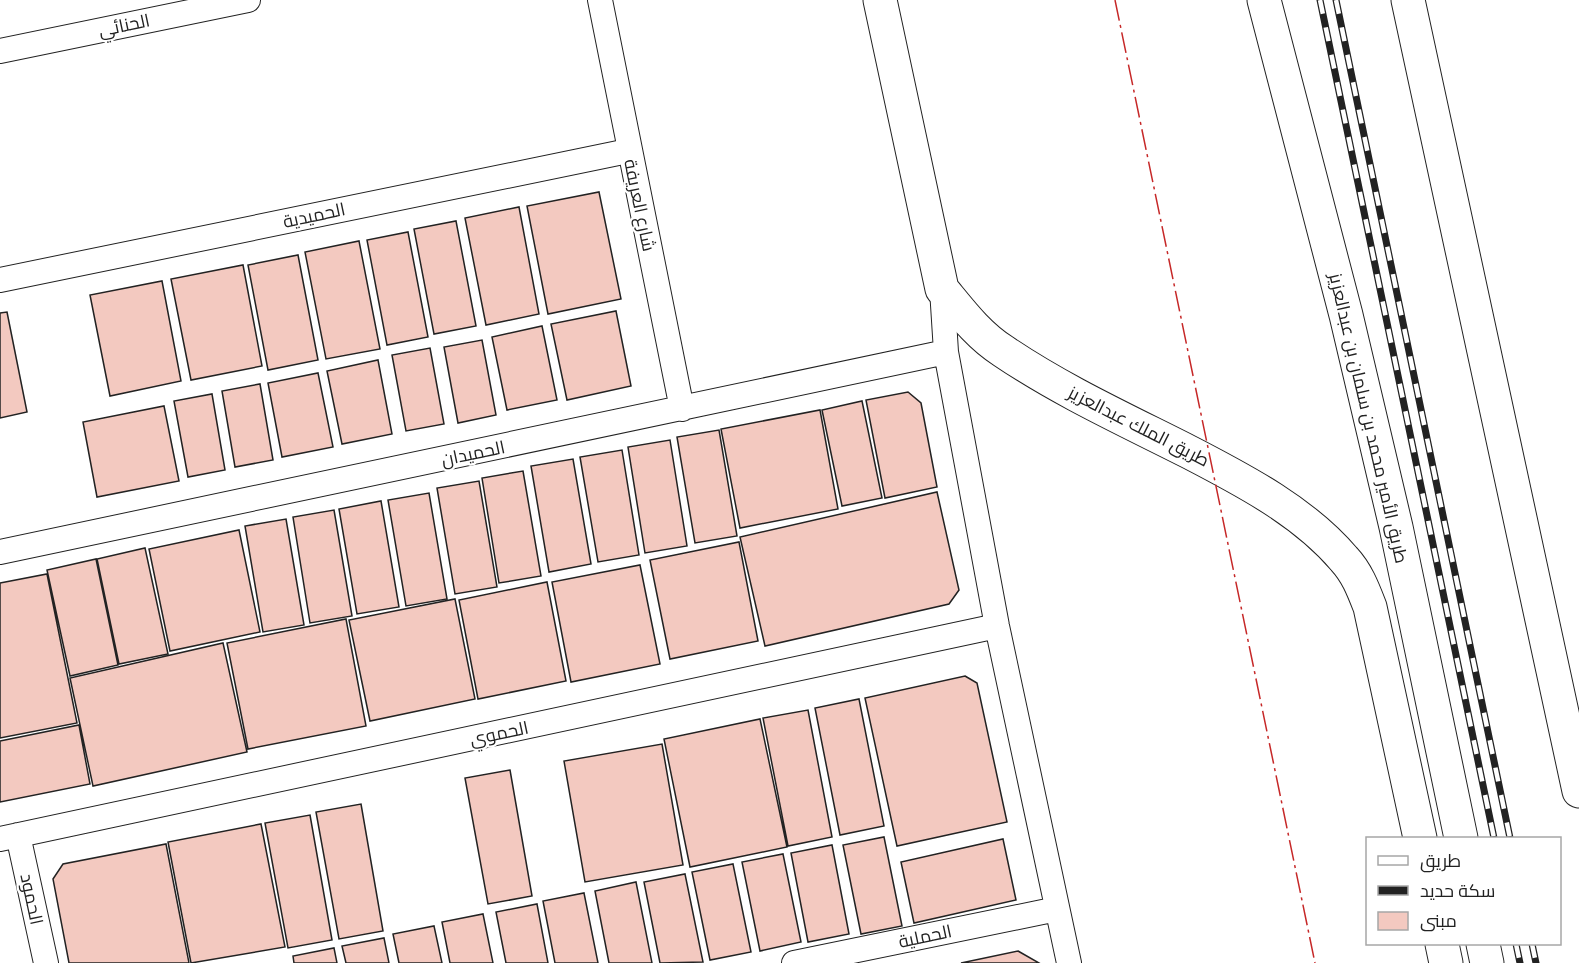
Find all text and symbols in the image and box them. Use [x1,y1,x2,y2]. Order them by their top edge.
street label: الحنائي [96,9,152,45]
street label: شارع العريفة [618,157,660,253]
street label: الحميدية [281,198,347,232]
street label: طريق الأمير محمد بن سلمان بن عبدالعزيز [1323,270,1413,566]
street label: طريق الملك عبدالعزيز [1063,381,1213,472]
street label: الحميدان [439,436,507,471]
street label: الحموي [468,717,531,753]
legend [1366,837,1561,945]
text: طريق [1420,850,1461,873]
street label: الحمود [15,871,48,927]
text: سكة حديد [1420,880,1495,901]
text: مبنى [1420,910,1457,932]
street label: الحملية [896,920,954,952]

